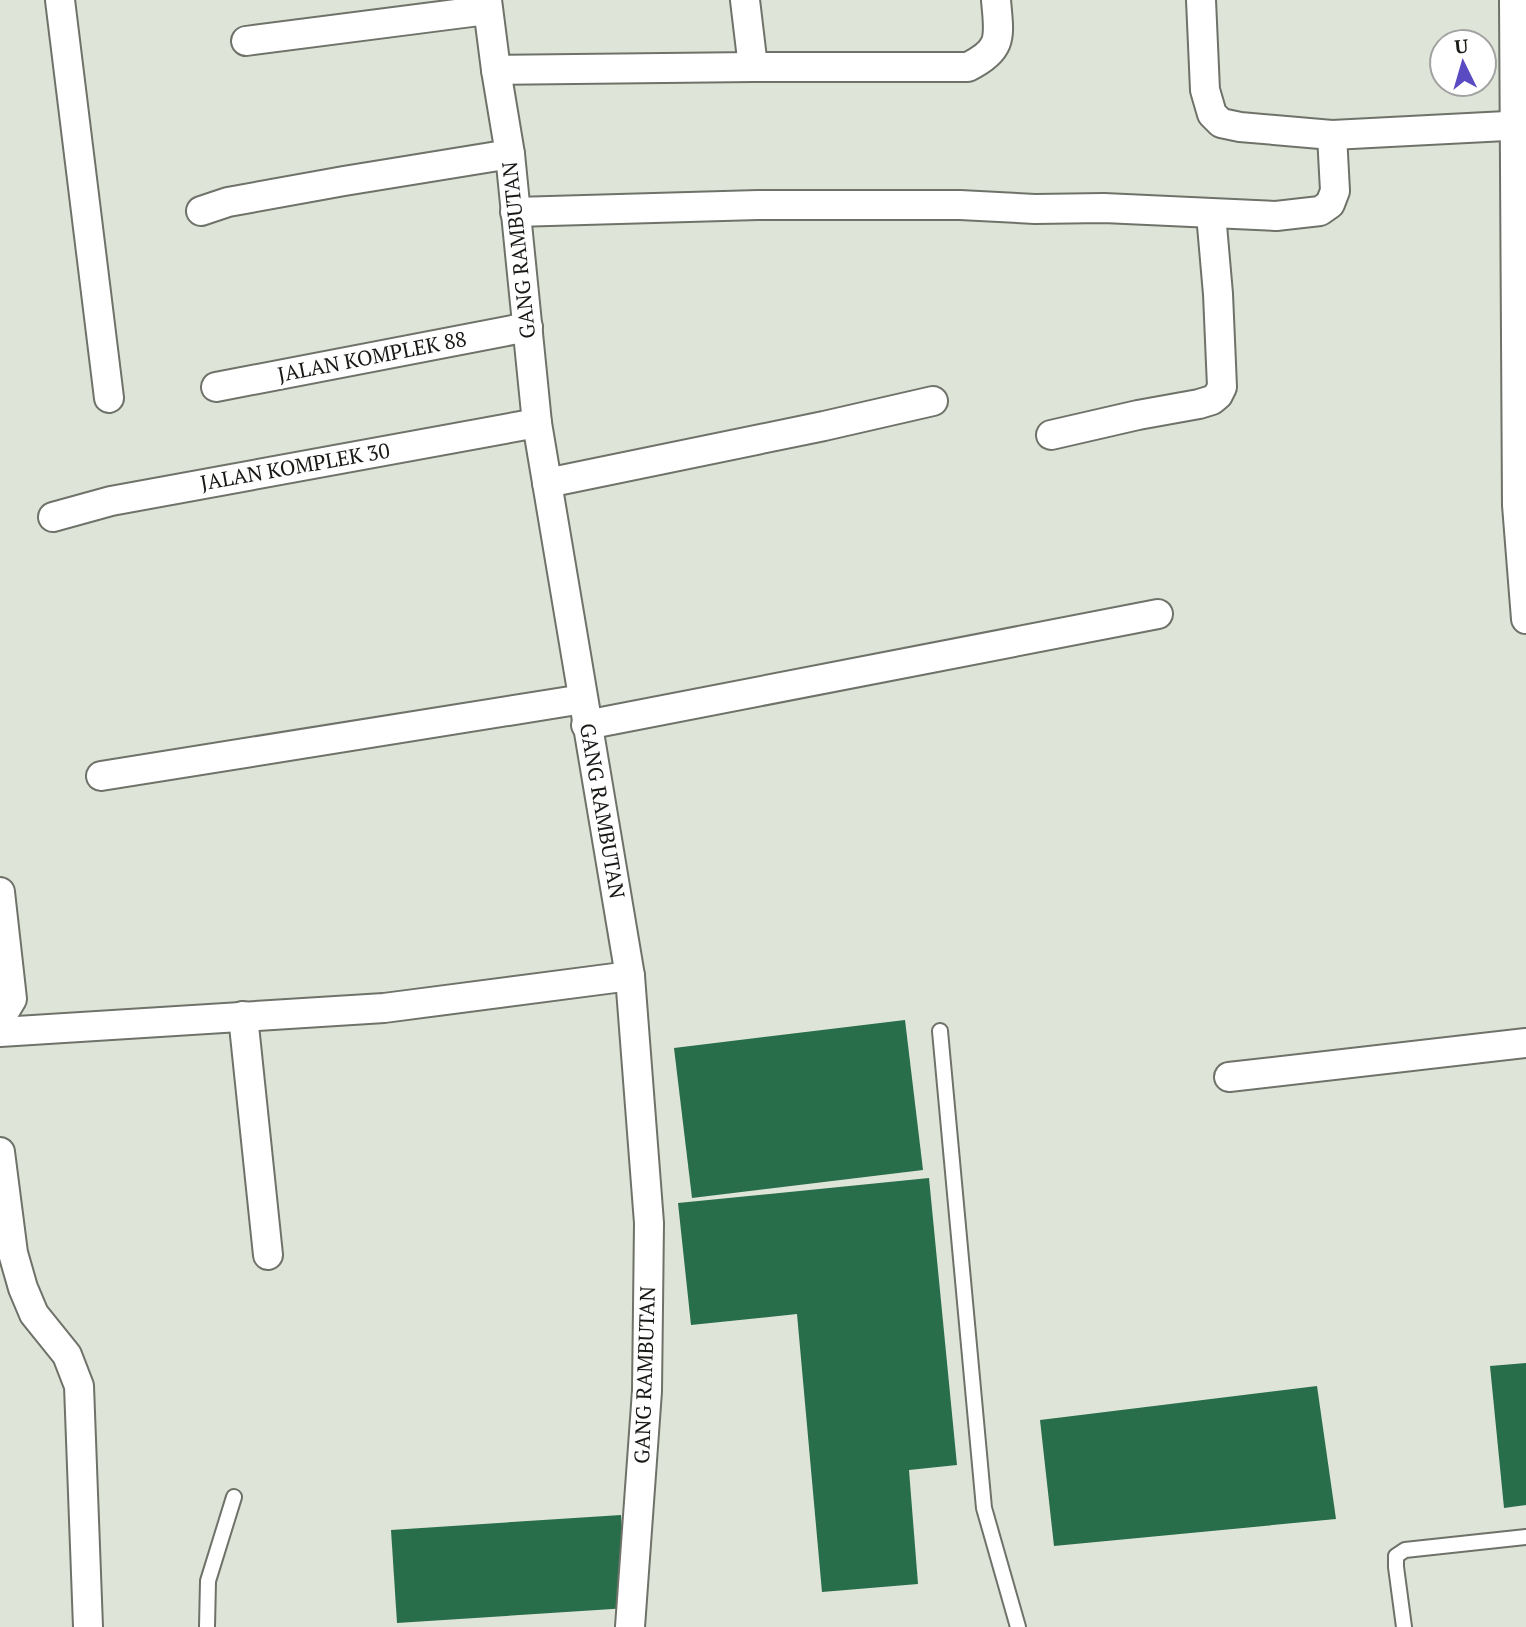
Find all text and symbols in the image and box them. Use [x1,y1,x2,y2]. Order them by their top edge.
north arrow [1428,28,1498,98]
text: U [1454,32,1470,59]
street label: GANG RAMBUTAN [495,160,541,340]
street label: JALAN KOMPLEK 88 [275,324,469,388]
street label: JALAN KOMPLEK 30 [198,436,392,496]
street label: GANG RAMBUTAN [574,721,632,901]
street label: GANG RAMBUTAN [627,1286,661,1464]

